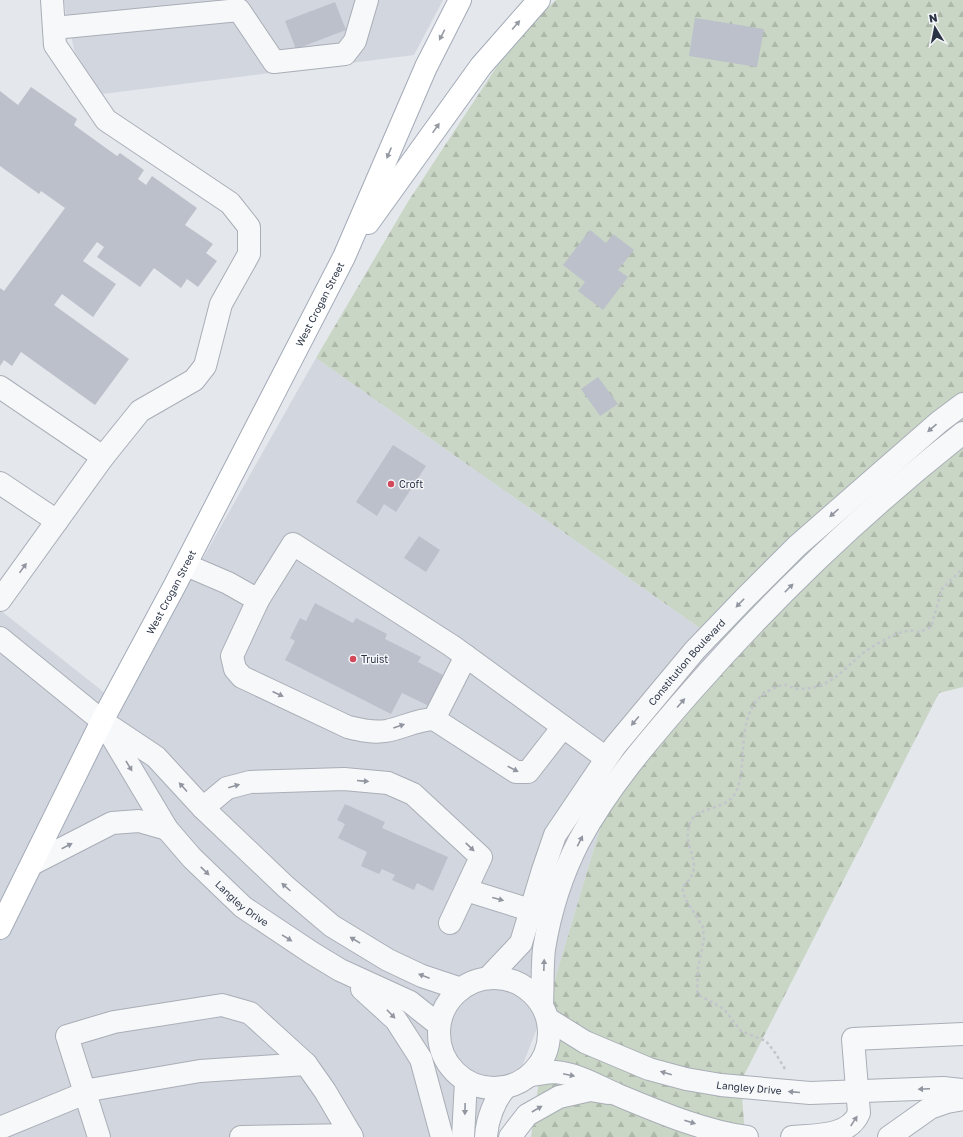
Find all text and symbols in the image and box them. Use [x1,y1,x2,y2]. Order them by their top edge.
north arrow [915,8,955,48]
text: N [928,11,938,25]
one-way arrow [511,20,520,31]
one-way arrow [439,29,445,41]
one-way arrow [432,123,440,133]
one-way arrow [386,148,392,159]
street label: West Crogan Street [293,260,346,349]
one-way arrow [927,423,937,432]
place label: Croft [399,478,423,490]
marker: Croft [386,479,396,489]
one-way arrow [829,508,839,518]
street label: West Crogan Street [144,548,198,636]
one-way arrow [19,563,27,574]
one-way arrow [784,583,794,593]
one-way arrow [735,598,745,608]
street label: Constitution Boulevard [646,616,728,708]
place label: Truist [361,653,388,665]
marker: Truist [348,654,358,664]
one-way arrow [272,691,283,697]
one-way arrow [676,698,686,708]
one-way arrow [631,716,640,727]
one-way arrow [393,723,405,729]
one-way arrow [126,760,133,772]
one-way arrow [507,766,518,772]
one-way arrow [357,777,369,784]
one-way arrow [178,782,188,792]
one-way arrow [228,783,240,789]
one-way arrow [576,836,583,847]
one-way arrow [465,842,475,852]
one-way arrow [61,843,73,850]
one-way arrow [200,866,210,876]
street label: Langley Drive [213,878,271,929]
one-way arrow [281,883,291,892]
one-way arrow [492,897,504,903]
one-way arrow [281,934,293,941]
one-way arrow [349,936,361,943]
one-way arrow [540,959,547,971]
one-way arrow [417,973,429,979]
one-way arrow [386,1009,395,1019]
one-way arrow [660,1070,672,1076]
one-way arrow [563,1072,576,1078]
street label: Langley Drive [715,1078,782,1096]
one-way arrow [918,1085,930,1092]
one-way arrow [788,1088,800,1095]
one-way arrow [462,1103,468,1116]
one-way arrow [531,1106,543,1113]
one-way arrow [850,1116,858,1126]
one-way arrow [685,1119,697,1125]

